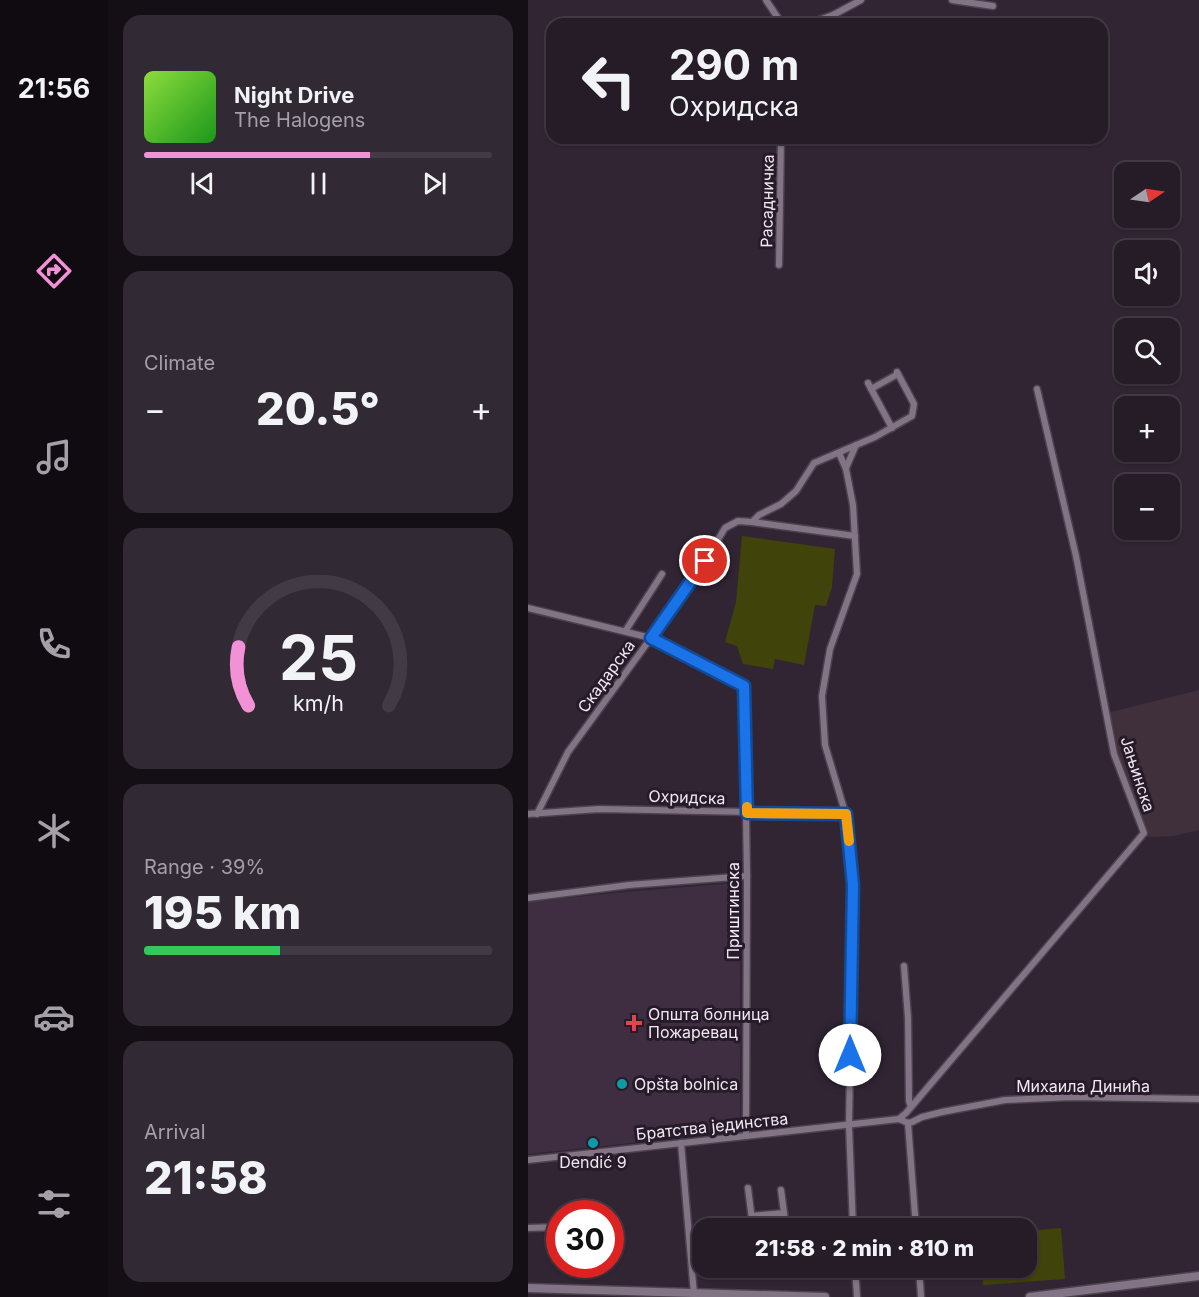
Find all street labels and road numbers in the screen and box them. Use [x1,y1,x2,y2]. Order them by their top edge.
street label: Расадничка [756,154,778,248]
street label: Скадарска [573,636,639,716]
street label: Јањинска [1116,734,1160,814]
street label: Охридска [648,786,726,808]
street label: Приштинска [723,862,743,960]
street label: Михаила Динића [1016,1076,1150,1096]
street label: Братства јединства [635,1108,789,1144]

